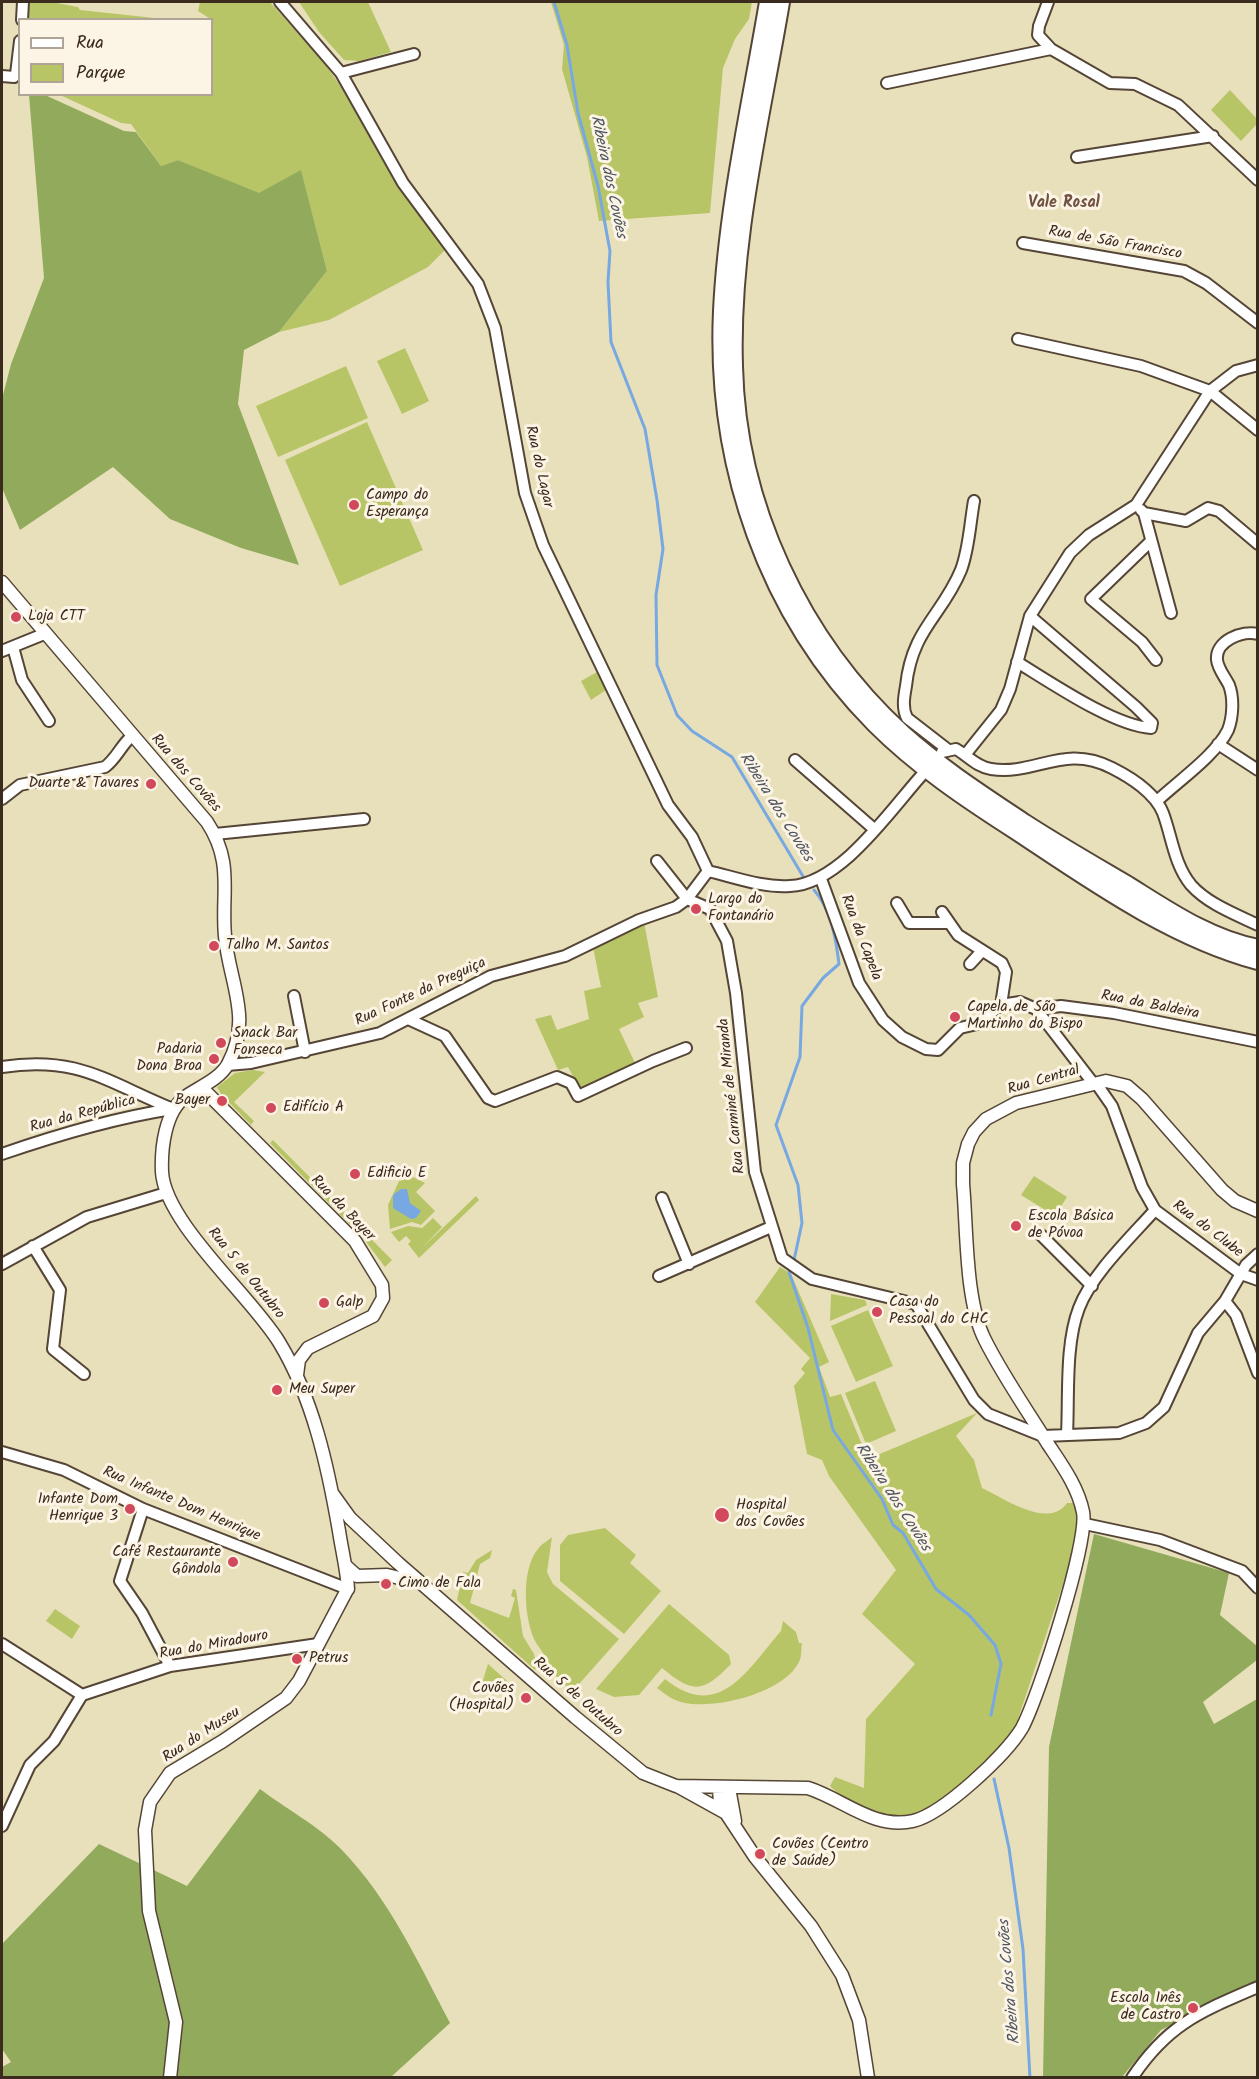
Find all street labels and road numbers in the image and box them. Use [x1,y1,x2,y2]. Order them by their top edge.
street label: Rua de São Francisco [1047,223,1183,265]
street label: Rua do Lagar [520,424,556,510]
street label: Rua dos Covões [146,731,224,817]
street label: Rua da Capela [835,893,885,983]
street label: Rua Fonte da Preguiça [353,955,489,1031]
street label: Rua da Baldeira [1099,988,1201,1024]
street label: Rua Carminé de Miranda [716,1017,750,1175]
street label: Rua Central [1006,1062,1082,1100]
street label: Rua da República [28,1092,138,1138]
street label: Rua da Bayer [306,1172,378,1246]
street label: Rua do Clube [1168,1198,1246,1262]
street label: Rua 5 de Outubro [203,1225,287,1323]
street label: Rua Infante Dom Henrique [99,1464,263,1546]
street label: Rua do Miradouro [158,1628,270,1664]
street label: Rua 5 de Outubro [529,1654,625,1742]
street label: Rua do Museu [160,1704,244,1768]

